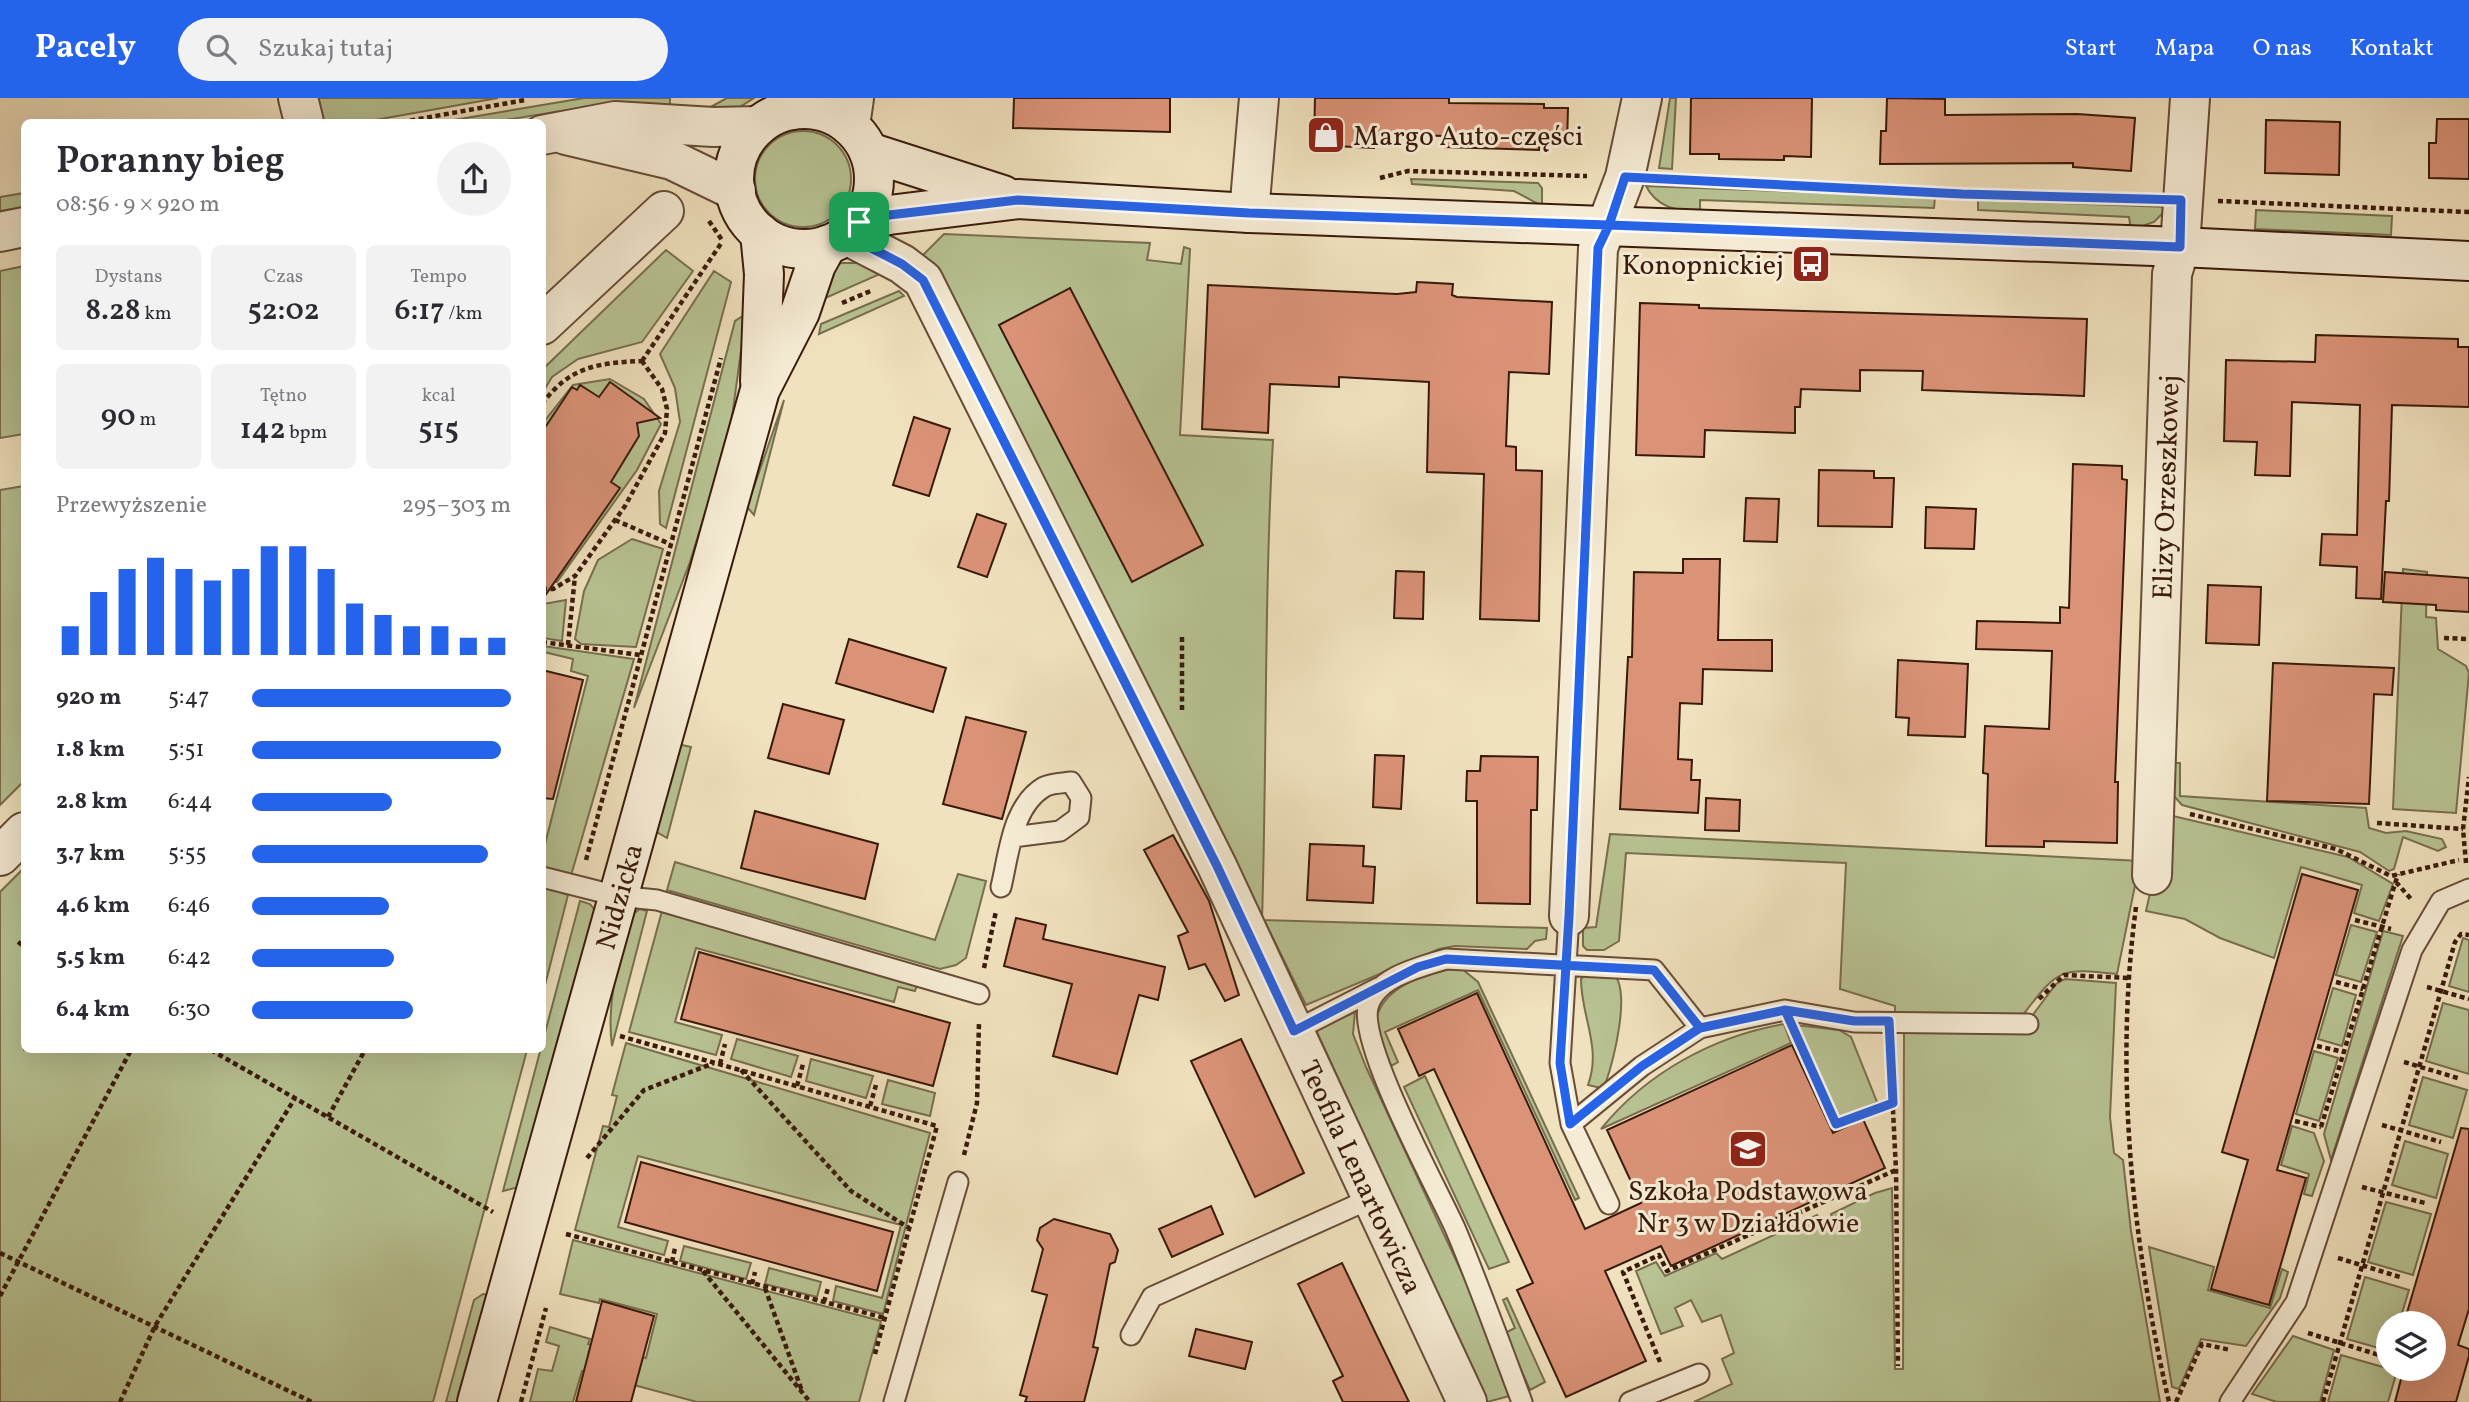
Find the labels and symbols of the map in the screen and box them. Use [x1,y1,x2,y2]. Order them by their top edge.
shop icon: Margo Auto-części [1305,114,1347,156]
place label: Margo Auto-części [1353,118,1583,157]
pin [829,192,889,252]
bus stop icon: Konopnickiej [1790,243,1832,285]
place label: Konopnickiej [1622,247,1784,286]
street label: Elizy Orzeszkowej [2144,374,2191,600]
street label: Nidzicka [587,840,654,955]
street label: Teofila Lenartowicza [1288,1054,1431,1301]
school or university icon: Szkoła Podstawowa Nr 3 w Działdowie [1727,1128,1769,1170]
place label: Szkoła Podstawowa Nr 3 w Działdowie [1628,1173,1868,1244]

